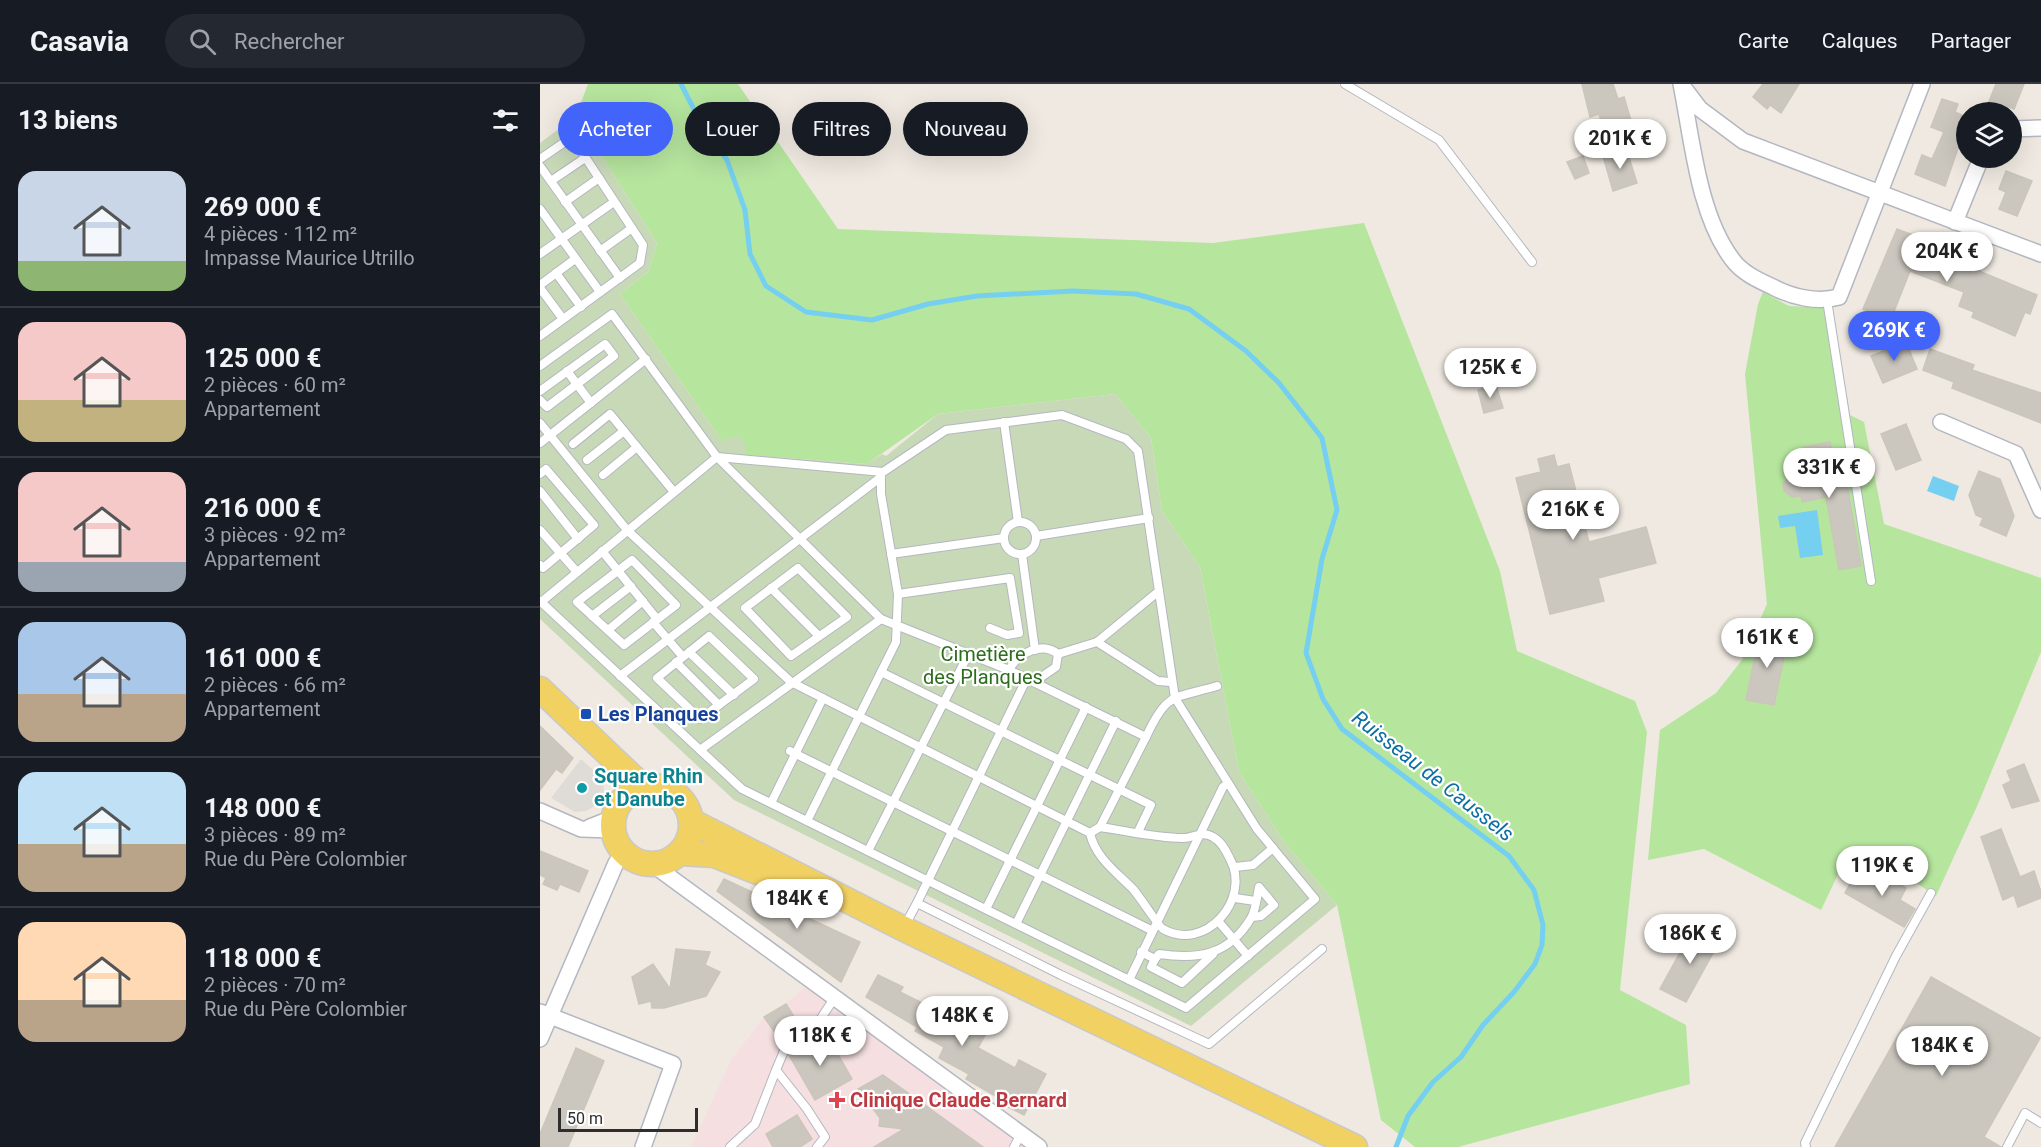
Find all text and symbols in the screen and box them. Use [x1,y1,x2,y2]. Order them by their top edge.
search box [165,14,585,68]
text: Casavia [30,25,129,58]
icon: search [186,25,219,58]
text: Rechercher [234,29,345,54]
text: Carte [1738,29,1789,53]
text: Calques [1822,29,1897,53]
text: Partager [1930,29,2011,53]
chip: Acheter [558,102,673,156]
chip: Louer [685,102,780,156]
chip: Filtres [792,102,891,156]
chip: Nouveau [903,102,1028,156]
map controls [1956,102,2022,168]
button: layers [1956,102,2022,168]
icon: filters [489,104,522,137]
text: 13 biens [18,105,118,135]
pin: 201K € [1571,119,1669,170]
text: 201K € [1588,126,1652,150]
text: 269 000 € [204,192,321,222]
icon: home [66,195,138,267]
text: 4 pièces · 112 m² [204,222,357,246]
pin: 204K € [1898,232,1996,283]
text: 204K € [1915,239,1979,263]
text: Impasse Maurice Utrillo [204,246,415,270]
pin: 269K € [1845,311,1943,362]
text: 269K € [1862,318,1926,342]
text: 125 000 € [204,343,321,373]
icon: home [66,346,138,418]
pin: 125K € [1441,348,1539,399]
text: 125K € [1458,355,1522,379]
text: 2 pièces · 60 m² [204,373,346,397]
text: Appartement [204,397,321,421]
pin: 331K € [1780,448,1878,499]
text: 331K € [1797,455,1861,479]
pin: 216K € [1524,490,1622,541]
text: 216 000 € [204,493,321,523]
icon: home [66,496,138,568]
text: 216K € [1541,497,1605,521]
text: 3 pièces · 92 m² [204,523,346,547]
text: Appartement [204,547,321,571]
pin: 161K € [1718,618,1816,669]
text: 161K € [1735,625,1799,649]
park label: Cimetière des Planques [923,642,1043,689]
text: 161 000 € [204,643,321,673]
icon: home [66,646,138,718]
text: 2 pièces · 66 m² [204,673,346,697]
text: Appartement [204,697,321,721]
place label: Les Planques [598,702,719,726]
water label: Ruisseau de Caussels [1347,705,1519,847]
marker: Les Planques [579,707,593,721]
place label: Square Rhin et Danube [594,764,703,811]
marker: Square Rhin et Danube [575,781,589,795]
text: 148 000 € [204,793,321,823]
icon: home [66,796,138,868]
text: 3 pièces · 89 m² [204,823,346,847]
pin: 119K € [1833,846,1931,897]
text: Rue du Père Colombier [204,847,407,871]
text: 119K € [1850,853,1914,877]
pin: 184K € [748,879,846,930]
text: 184K € [765,886,829,910]
pin: 186K € [1641,914,1739,965]
text: 186K € [1658,921,1722,945]
text: 118 000 € [204,943,321,973]
icon: home [66,946,138,1018]
text: 2 pièces · 70 m² [204,973,346,997]
pin: 148K € [913,996,1011,1047]
text: Rue du Père Colombier [204,997,407,1021]
text: 148K € [930,1003,994,1027]
pin: 118K € [771,1016,869,1067]
text: 118K € [788,1023,852,1047]
pin: 184K € [1893,1026,1991,1077]
text: 184K € [1910,1033,1974,1057]
place label: Clinique Claude Bernard [850,1088,1067,1112]
marker: Clinique Claude Bernard [828,1091,846,1109]
scale bar [558,1105,698,1132]
text: 50 m [567,1109,603,1128]

